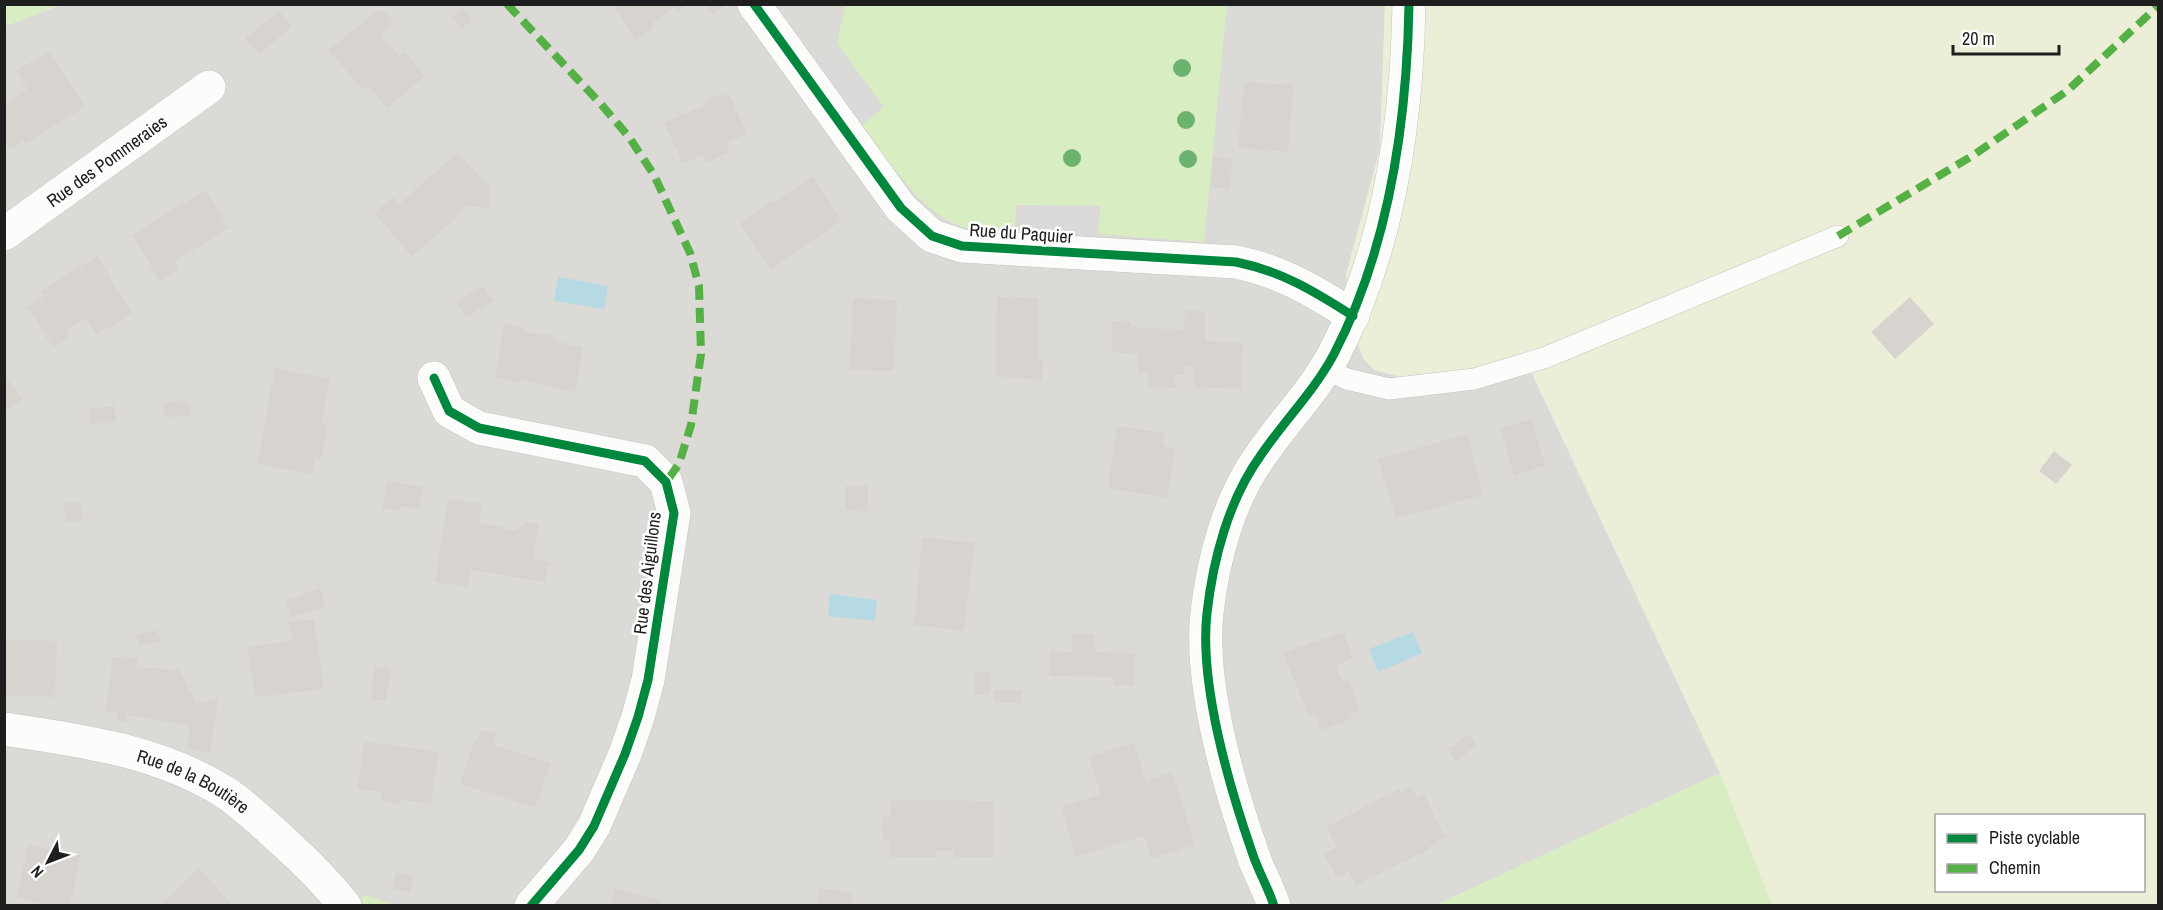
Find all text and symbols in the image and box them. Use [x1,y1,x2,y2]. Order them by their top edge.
scale bar [1953,18,2060,56]
text: 20 m [1962,26,1995,51]
street label: Rue des Pommeraies [41,109,172,212]
street label: Rue du Paquier [969,217,1074,249]
street label: Rue des Aiguillons [627,510,667,636]
street label: Rue de la Boutière [134,743,255,819]
legend [1935,814,2145,892]
text: Piste cyclable [1989,825,2080,850]
north arrow [18,832,78,892]
text: Chemin [1989,855,2041,880]
text: N [26,861,48,883]

